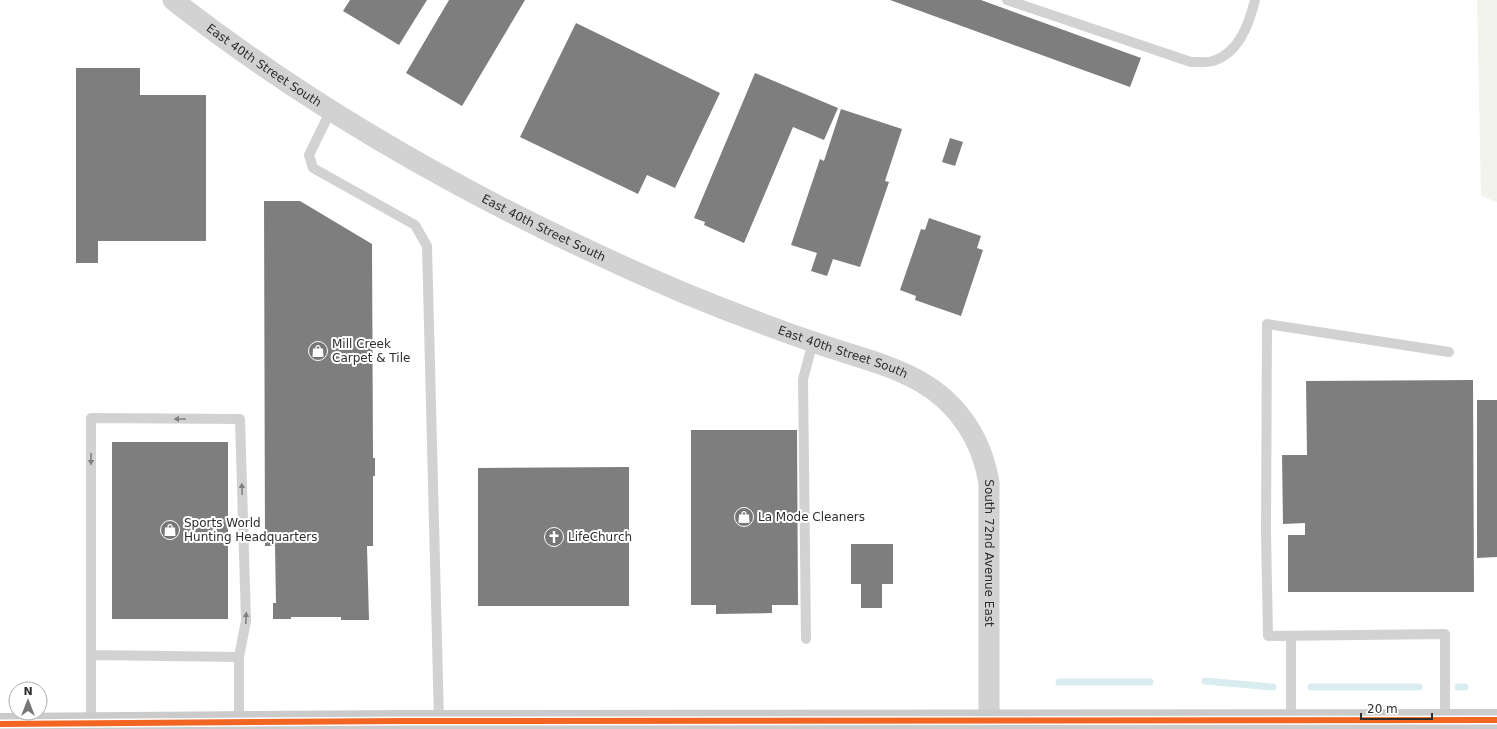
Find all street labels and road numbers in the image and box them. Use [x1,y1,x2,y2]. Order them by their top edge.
street label: East 40th Street South [204,21,324,110]
street label: East 40th Street South [479,192,608,264]
street label: East 40th Street South [776,323,910,381]
street label: South 72nd Avenue East [982,479,996,627]

